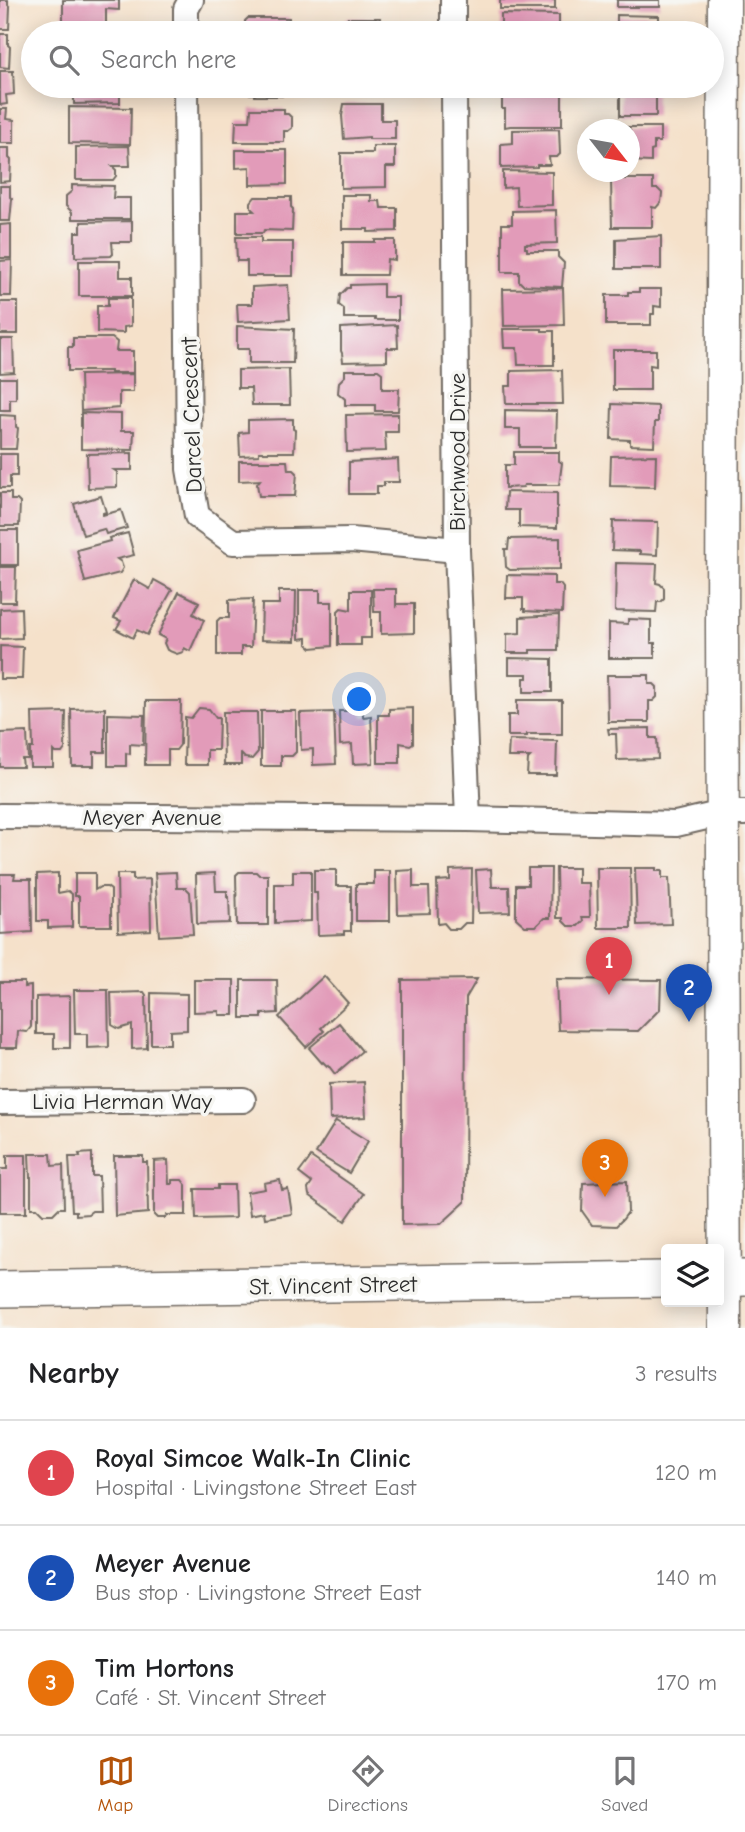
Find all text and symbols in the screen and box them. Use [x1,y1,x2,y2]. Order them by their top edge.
search box [21,21,724,98]
icon: search [45,41,83,79]
text: Search here [101,45,236,75]
north arrow [577,119,640,182]
street label: Darcel Crescent [175,335,208,493]
street label: Birchwood Drive [444,373,471,531]
your location [342,682,376,716]
street label: Meyer Avenue [82,804,222,831]
pin: 1 [586,937,632,995]
pin: 2 [666,964,712,1022]
street label: Livia Herman Way [32,1088,213,1115]
pin: 3 [582,1139,628,1197]
map controls [661,1244,724,1307]
button: layers [661,1244,724,1307]
street label: St. Vincent Street [249,1271,419,1300]
text: Nearby [28,1356,119,1391]
text: 3 results [635,1360,717,1387]
text: Royal Simcoe Walk-In Clinic [95,1444,410,1474]
text: 1 [46,1459,56,1486]
text: 120 m [655,1459,717,1486]
text: Hospital · Livingstone Street East [95,1474,416,1501]
text: Meyer Avenue [95,1549,251,1579]
text: 2 [45,1564,57,1591]
text: 140 m [656,1564,717,1591]
text: Bus stop · Livingstone Street East [95,1579,421,1606]
text: Tim Hortons [95,1654,234,1684]
text: 3 [45,1669,57,1696]
text: 170 m [656,1669,717,1696]
text: Café · St. Vincent Street [95,1684,326,1711]
tab: Map [97,1752,135,1816]
tab: Directions [328,1752,408,1816]
tab: Saved [601,1752,648,1816]

